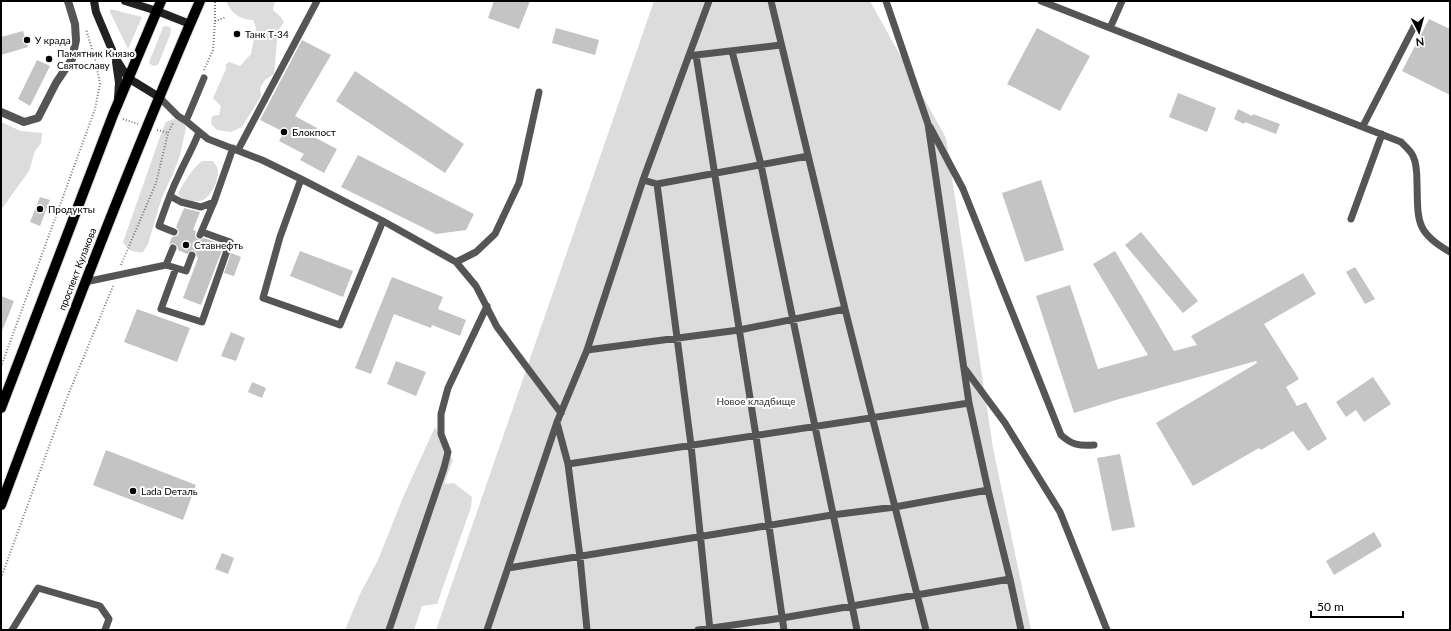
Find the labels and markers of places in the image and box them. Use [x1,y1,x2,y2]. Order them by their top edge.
place label: Танк Т-34 [245,28,289,40]
marker: Танк Т-34 [232,29,242,39]
place label: У крада [35,34,71,46]
marker: У крада [22,35,32,45]
place label: Памятник Князю Святославу [57,47,135,71]
marker: Памятник Князю Святославу [44,54,54,64]
place label: Блокпост [292,126,336,138]
marker: Блокпост [279,127,289,137]
place label: Продукты [48,203,95,215]
marker: Продукты [35,204,45,214]
place label: Ставнефть [194,239,243,251]
marker: Ставнефть [181,240,191,250]
place label: Lada Dеталь [141,485,198,497]
marker: Lada Dеталь [128,486,138,496]

